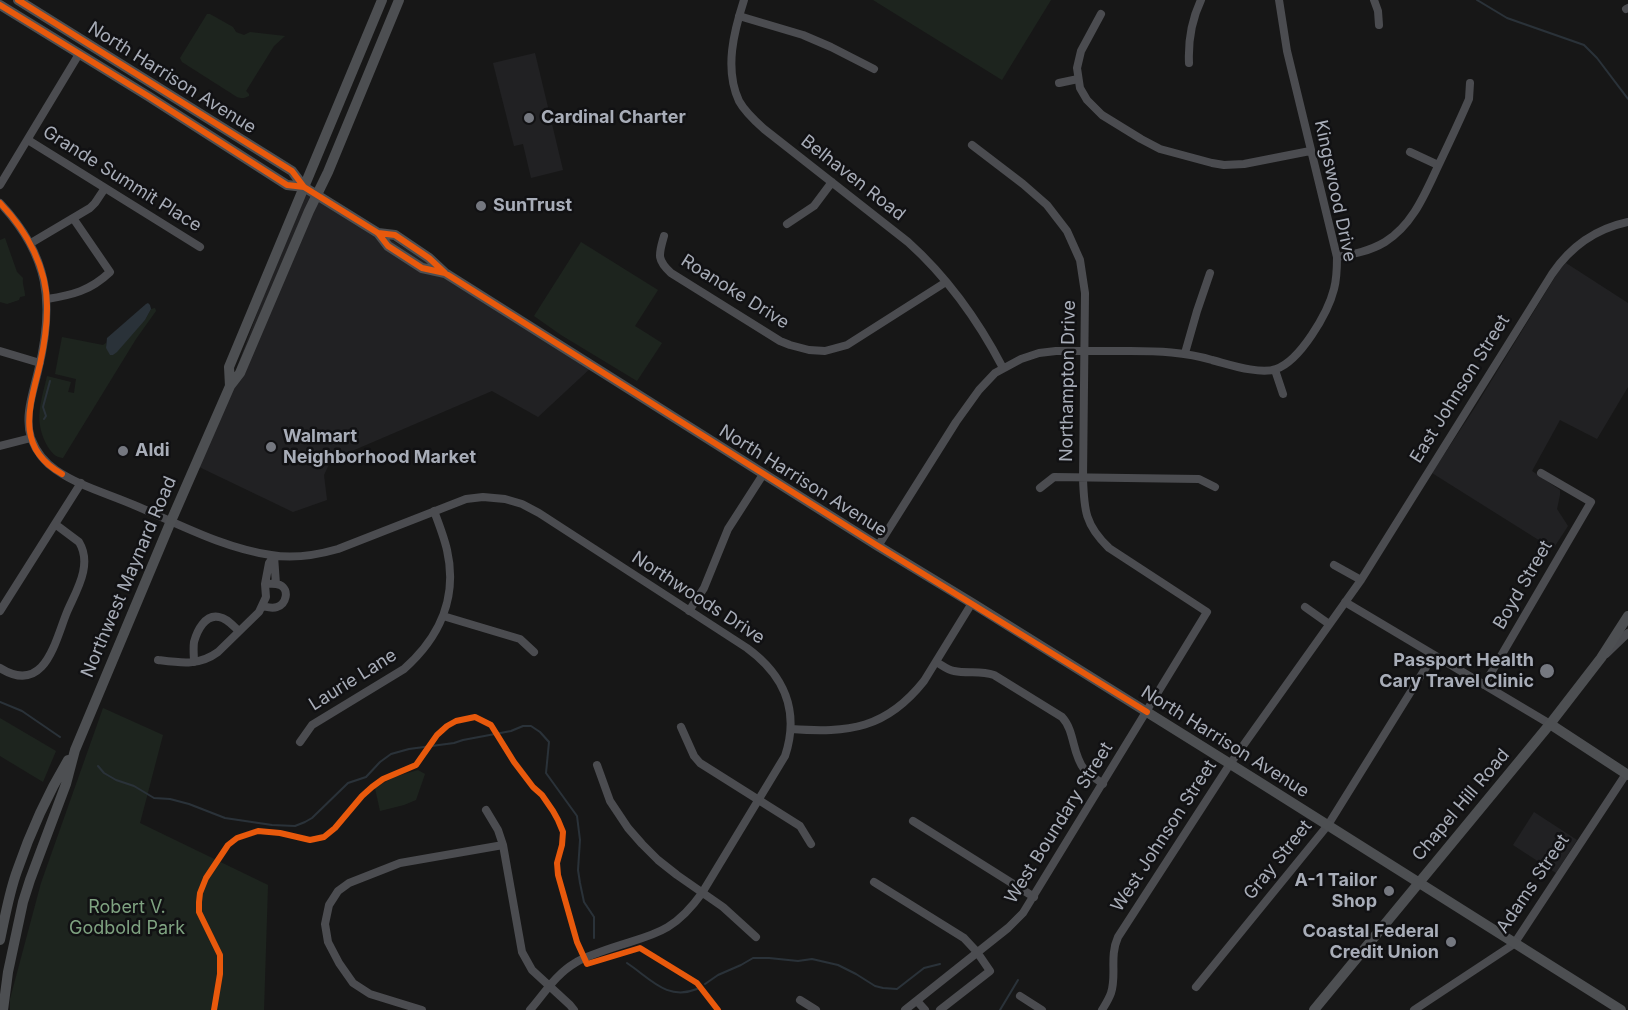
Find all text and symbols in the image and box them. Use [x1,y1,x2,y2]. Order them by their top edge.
street label: North Harrison Avenue [84,17,260,139]
place label: Cardinal Charter [541,107,686,129]
marker: Cardinal Charter [522,111,536,125]
street label: Kingswood Drive [1309,118,1361,264]
street label: Grande Summit Place [39,121,205,237]
street label: Belhaven Road [797,131,909,225]
place label: SunTrust [493,195,572,217]
marker: SunTrust [474,199,488,213]
street label: Roanoke Drive [677,250,793,334]
street label: Northampton Drive [1056,300,1080,462]
street label: East Johnson Street [1406,311,1514,467]
street label: North Harrison Avenue [715,420,891,542]
place label: Walmart Neighborhood Market [283,426,476,468]
place label: Aldi [135,440,170,462]
marker: Walmart Neighborhood Market [264,440,278,454]
marker: Aldi [116,444,130,458]
street label: Northwest Maynard Road [77,473,181,681]
street label: Boyd Street [1489,537,1557,633]
street label: Northwoods Drive [627,547,769,649]
street label: Laurie Lane [305,645,401,715]
place label: Passport Health Cary Travel Clinic [1379,650,1534,692]
marker: Passport Health Cary Travel Clinic [1538,662,1556,680]
street label: North Harrison Avenue [1137,681,1313,803]
street label: West Boundary Street [1001,739,1117,907]
street label: Chapel Hill Road [1408,745,1514,865]
street label: West Johnson Street [1107,756,1221,916]
street label: Gray Street [1239,816,1317,904]
street label: Adams Street [1492,830,1574,938]
place label: A-1 Tailor Shop [1294,870,1377,912]
marker: A-1 Tailor Shop [1382,884,1396,898]
park label: Robert V. Godbold Park [69,897,185,940]
place label: Coastal Federal Credit Union [1302,921,1439,964]
marker: Coastal Federal Credit Union [1444,935,1458,949]

